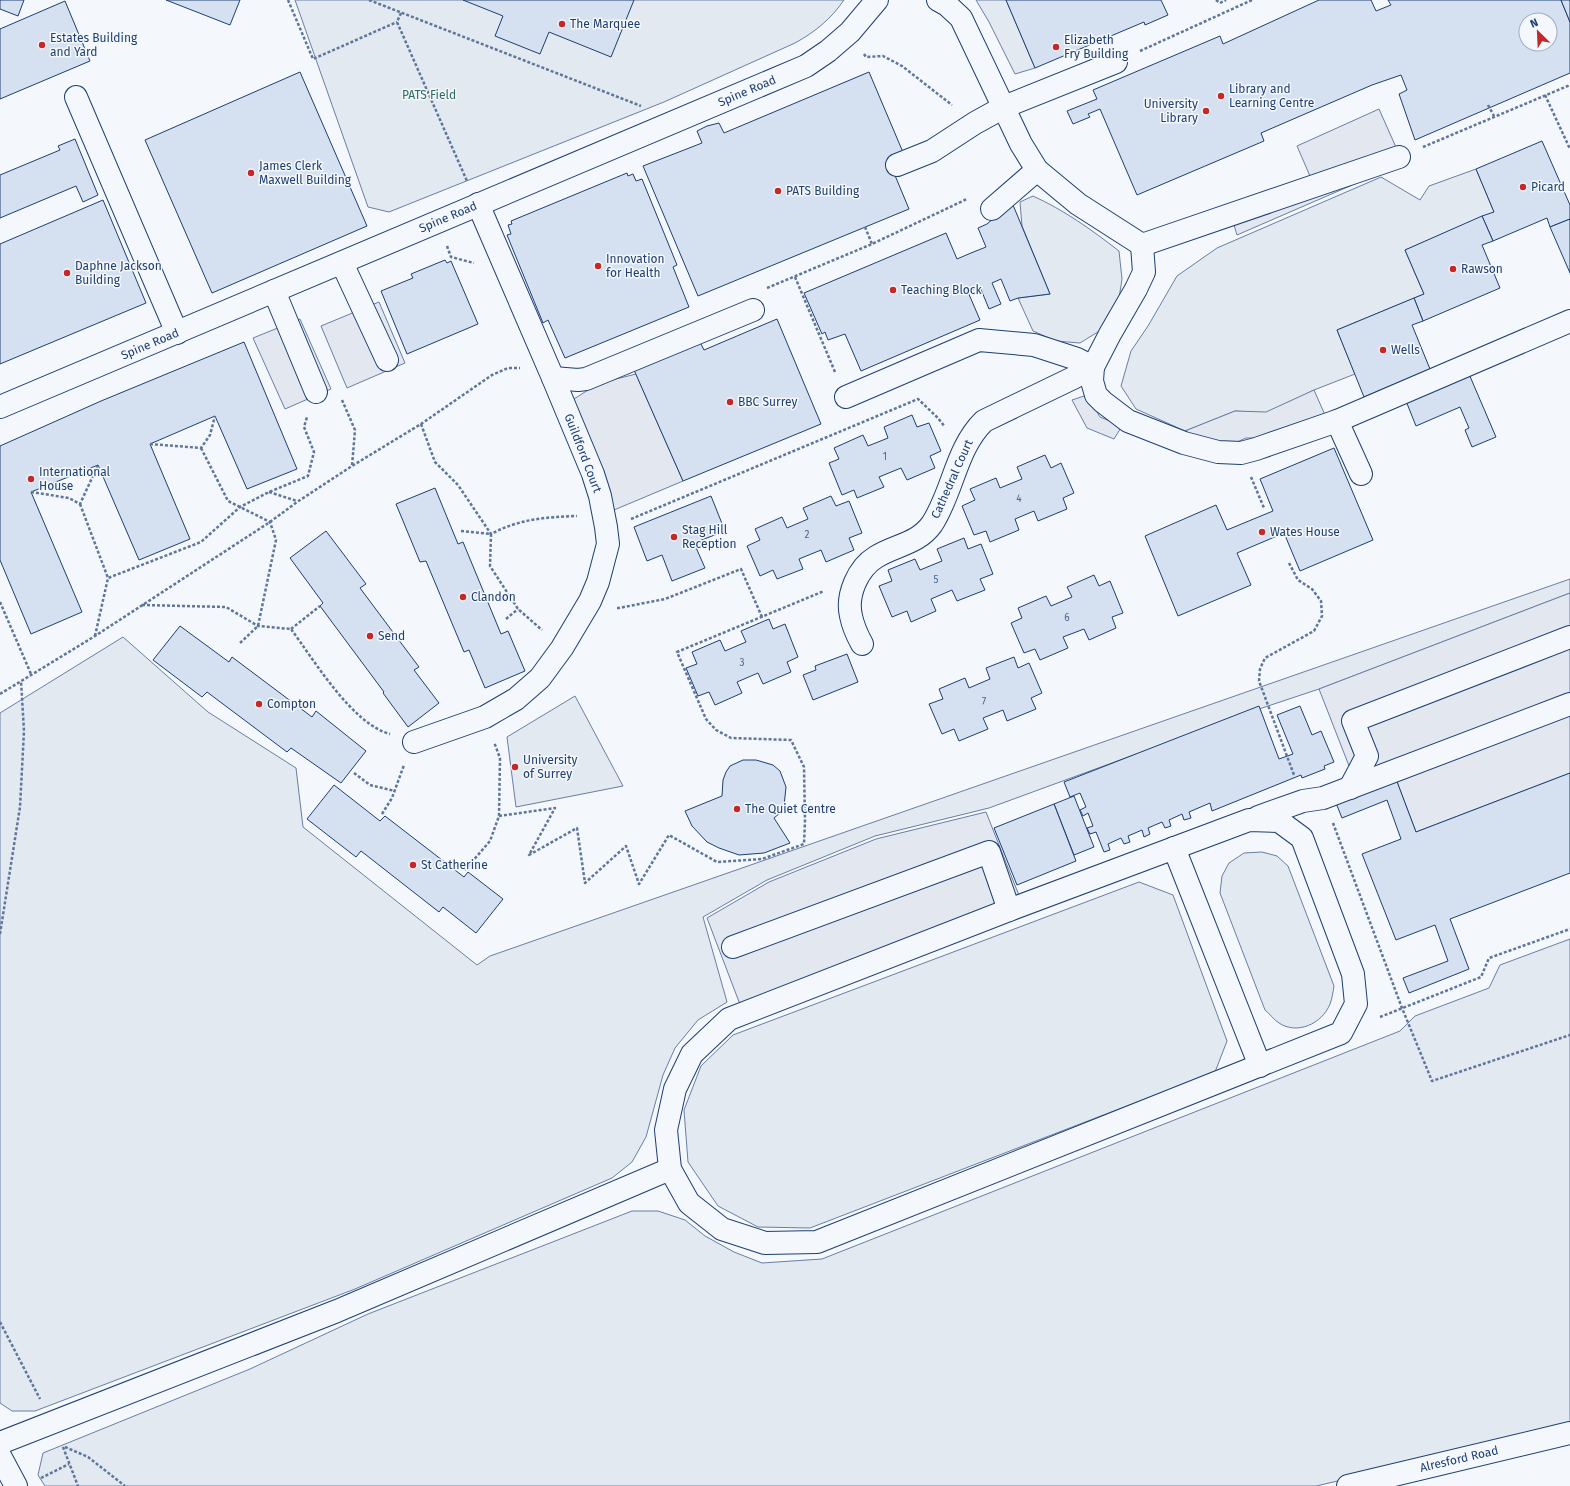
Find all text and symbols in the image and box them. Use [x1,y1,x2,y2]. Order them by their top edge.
north arrow [1518,12,1558,52]
text: N [1528,16,1540,31]
place label: The Marquee [570,17,640,31]
marker: The Marquee [557,19,567,29]
place label: Estates Building and Yard [50,31,138,59]
place label: Elizabeth Fry Building [1064,33,1129,61]
marker: Estates Building and Yard [37,40,47,50]
marker: Elizabeth Fry Building [1051,42,1061,52]
street label: Spine Road [716,73,778,109]
place label: Library and Learning Centre [1229,82,1314,110]
park label: PATS Field [402,88,456,102]
marker: Library and Learning Centre [1216,91,1226,101]
place label: University Library [1144,97,1198,125]
marker: University Library [1201,106,1211,116]
place label: James Clerk Maxwell Building [259,159,352,187]
marker: James Clerk Maxwell Building [246,168,256,178]
place label: Picard [1531,180,1565,194]
marker: Picard [1518,182,1528,192]
place label: PATS Building [786,184,860,198]
marker: PATS Building [773,186,783,196]
street label: Spine Road [417,199,479,235]
place label: Innovation for Health [606,252,665,280]
place label: Daphne Jackson Building [75,259,162,287]
marker: Innovation for Health [593,261,603,271]
place label: Rawson [1461,262,1503,276]
marker: Rawson [1448,264,1458,274]
marker: Daphne Jackson Building [62,268,72,278]
place label: Teaching Block [901,283,983,297]
marker: Teaching Block [888,285,898,295]
street label: Spine Road [119,326,181,362]
place label: Wells [1391,343,1420,357]
marker: Wells [1378,345,1388,355]
place label: BBC Surrey [738,395,797,409]
marker: BBC Surrey [725,397,735,407]
street label: Guildford Court [561,411,605,495]
street label: Cathedral Court [928,437,976,521]
house number: 1 [883,451,887,463]
place label: International House [39,465,111,493]
marker: International House [26,474,36,484]
house number: 4 [1016,493,1022,505]
place label: Stag Hill Reception [682,523,737,551]
place label: Wates House [1270,525,1340,539]
marker: Wates House [1257,527,1267,537]
house number: 2 [805,529,810,541]
marker: Stag Hill Reception [669,532,679,542]
house number: 5 [933,574,939,586]
place label: Clandon [471,590,516,604]
marker: Clandon [458,592,468,602]
house number: 6 [1064,612,1070,624]
place label: Send [378,629,405,643]
marker: Send [365,631,375,641]
house number: 3 [740,657,745,669]
house number: 7 [982,696,987,708]
place label: Compton [267,697,316,711]
marker: Compton [254,699,264,709]
place label: University of Surrey [523,753,577,781]
marker: University of Surrey [510,762,520,772]
place label: The Quiet Centre [745,802,836,816]
marker: The Quiet Centre [732,804,742,814]
place label: St Catherine [421,858,488,872]
marker: St Catherine [408,860,418,870]
street label: Alresford Road [1418,1443,1500,1475]

